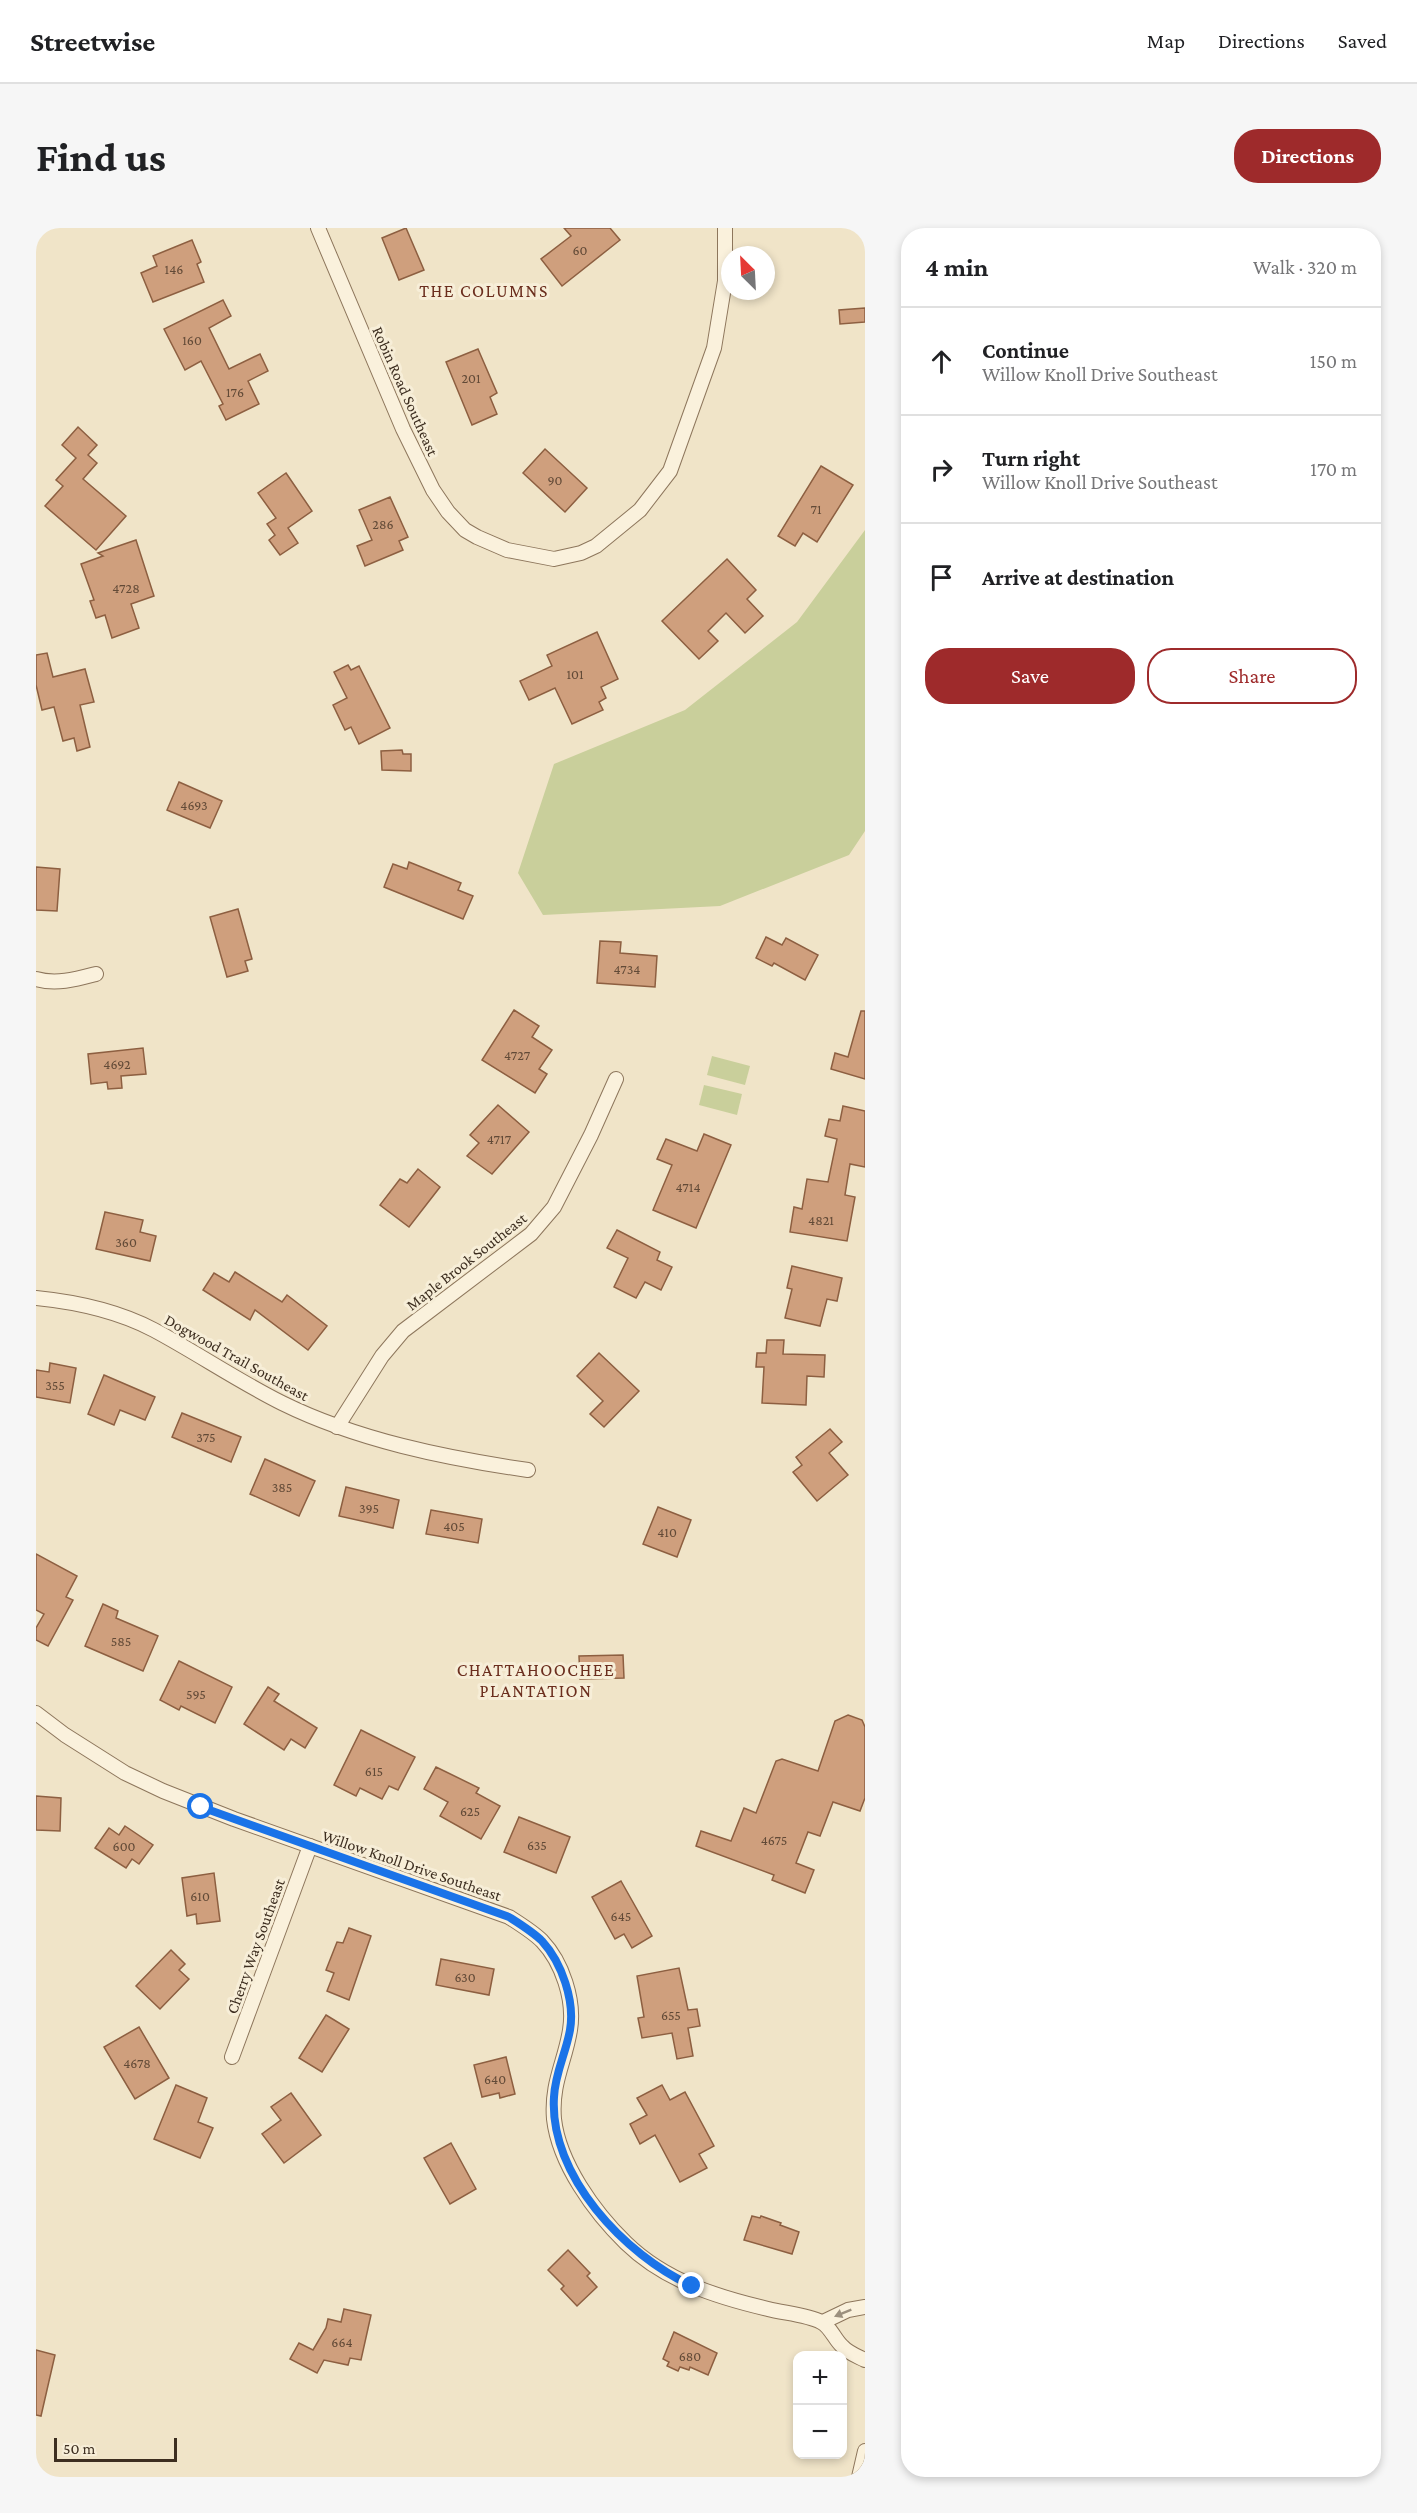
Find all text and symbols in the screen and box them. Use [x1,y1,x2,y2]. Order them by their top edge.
text: Streetwise [30,26,155,57]
text: Map [1147,29,1185,53]
text: Directions [1218,29,1305,53]
text: Saved [1338,29,1387,53]
button: Directions [1234,129,1381,183]
text: Find us [36,133,166,180]
house number: 60 [572,242,588,258]
north arrow [721,246,775,300]
text: 4 min [925,253,989,282]
text: Walk · 320 m [1253,256,1357,278]
house number: 146 [165,261,183,277]
district label: THE COLUMNS [419,281,549,301]
street label: Robin Road Southeast [369,324,442,459]
house number: 160 [182,332,202,348]
text: Continue [982,338,1069,363]
icon: ahead [925,345,958,378]
text: 150 m [1310,350,1357,372]
text: Willow Knoll Drive Southeast [982,363,1218,385]
house number: 201 [461,370,481,386]
house number: 176 [226,384,244,400]
text: Turn right [982,446,1080,471]
icon: right [925,453,958,486]
text: 170 m [1310,458,1357,480]
text: Willow Knoll Drive Southeast [982,471,1218,493]
house number: 90 [547,472,563,488]
house number: 71 [810,501,822,517]
house number: 286 [372,516,394,532]
icon: arrive [925,561,958,594]
text: Arrive at destination [982,565,1174,590]
house number: 4728 [112,580,140,596]
button: Save [925,648,1135,704]
button: Share [1147,648,1357,704]
house number: 101 [566,666,584,682]
house number: 4693 [180,797,208,813]
house number: 4734 [614,961,640,977]
house number: 4727 [504,1047,531,1063]
house number: 4692 [103,1056,131,1072]
house number: 4717 [487,1131,512,1147]
house number: 4714 [675,1179,701,1195]
street label: Maple Brook Southeast [403,1209,531,1314]
house number: 4821 [808,1212,834,1228]
house number: 360 [115,1234,137,1250]
street label: Dogwood Trail Southeast [161,1311,312,1405]
house number: 355 [45,1377,65,1393]
house number: 375 [196,1429,216,1445]
house number: 385 [272,1479,292,1495]
house number: 395 [359,1500,379,1516]
house number: 405 [443,1518,465,1534]
house number: 410 [657,1524,677,1540]
house number: 585 [111,1633,131,1649]
district label: CHATTAHOOCHEE PLANTATION [457,1660,615,1701]
house number: 595 [186,1686,206,1702]
house number: 615 [365,1763,383,1779]
route start [187,1793,213,1819]
house number: 625 [460,1803,480,1819]
street label: Willow Knoll Drive Southeast [320,1827,504,1904]
house number: 4675 [761,1832,787,1848]
house number: 635 [527,1837,547,1853]
house number: 600 [113,1838,136,1854]
street label: Cherry Way Southeast [223,1876,289,2016]
house number: 610 [190,1888,210,1904]
house number: 645 [611,1908,631,1924]
house number: 630 [454,1969,476,1985]
house number: 655 [661,2007,681,2023]
house number: 4678 [123,2055,151,2071]
house number: 640 [484,2071,506,2087]
route end [678,2272,704,2298]
one-way arrow [834,2308,852,2318]
house number: 664 [331,2334,353,2350]
house number: 680 [679,2348,701,2364]
map controls [793,2351,847,2459]
button: + [793,2351,847,2405]
button: − [793,2405,847,2459]
scale bar [54,2435,177,2462]
text: 50 m [63,2440,95,2457]

